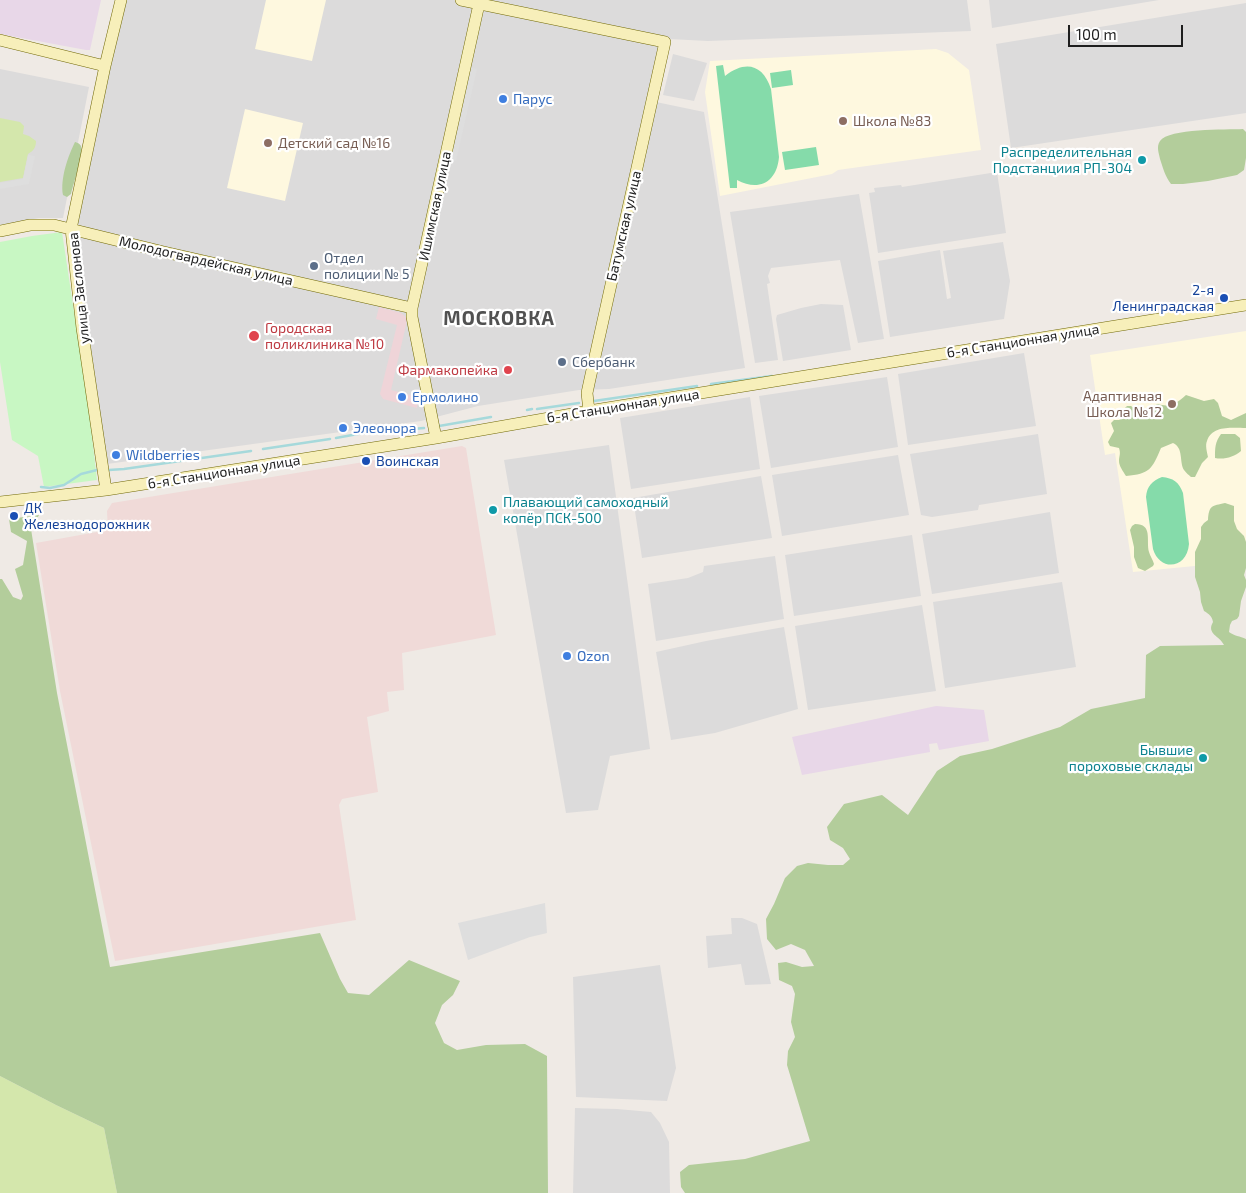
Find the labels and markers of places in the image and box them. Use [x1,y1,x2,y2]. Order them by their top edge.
place label: Парус [513,91,552,107]
marker: Парус [497,93,509,105]
place label: Школа №83 [853,113,931,129]
marker: Школа №83 [837,115,849,127]
place label: Детский сад №16 [278,135,390,151]
marker: Детский сад №16 [262,137,274,149]
place label: Распределительная Подстанциия РП-304 [993,144,1132,176]
marker: Распределительная Подстанциия РП-304 [1136,154,1148,166]
place label: Отдел полиции № 5 [324,250,409,282]
marker: Отдел полиции № 5 [308,260,320,272]
place label: 2-я Ленинградская [1113,282,1214,314]
marker: 2-я Ленинградская [1218,292,1230,304]
place label: Городская поликлиника №10 [265,320,384,352]
marker: Городская поликлиника №10 [247,329,261,343]
place label: Сбербанк [572,354,635,370]
marker: Сбербанк [556,356,568,368]
place label: Фармакопейка [398,362,498,378]
marker: Фармакопейка [502,364,514,376]
place label: Адаптивная Школа №12 [1083,388,1162,421]
place label: Ермолино [412,389,479,405]
marker: Ермолино [396,391,408,403]
marker: Адаптивная Школа №12 [1166,398,1178,410]
place label: Элеонора [353,420,416,436]
marker: Элеонора [337,422,349,434]
place label: Wildberries [126,447,200,463]
marker: Wildberries [110,449,122,461]
place label: Воинская [376,453,439,469]
marker: Воинская [360,455,372,467]
place label: Плавающий самоходный копёр ПСК-500 [503,494,668,526]
place label: ДК Железнодорожник [24,500,150,532]
marker: Плавающий самоходный копёр ПСК-500 [487,504,499,516]
marker: ДК Железнодорожник [8,510,20,522]
place label: Ozon [577,648,610,664]
marker: Ozon [561,650,573,662]
place label: Бывшие пороховые склады [1069,742,1193,774]
marker: Бывшие пороховые склады [1197,752,1209,764]

